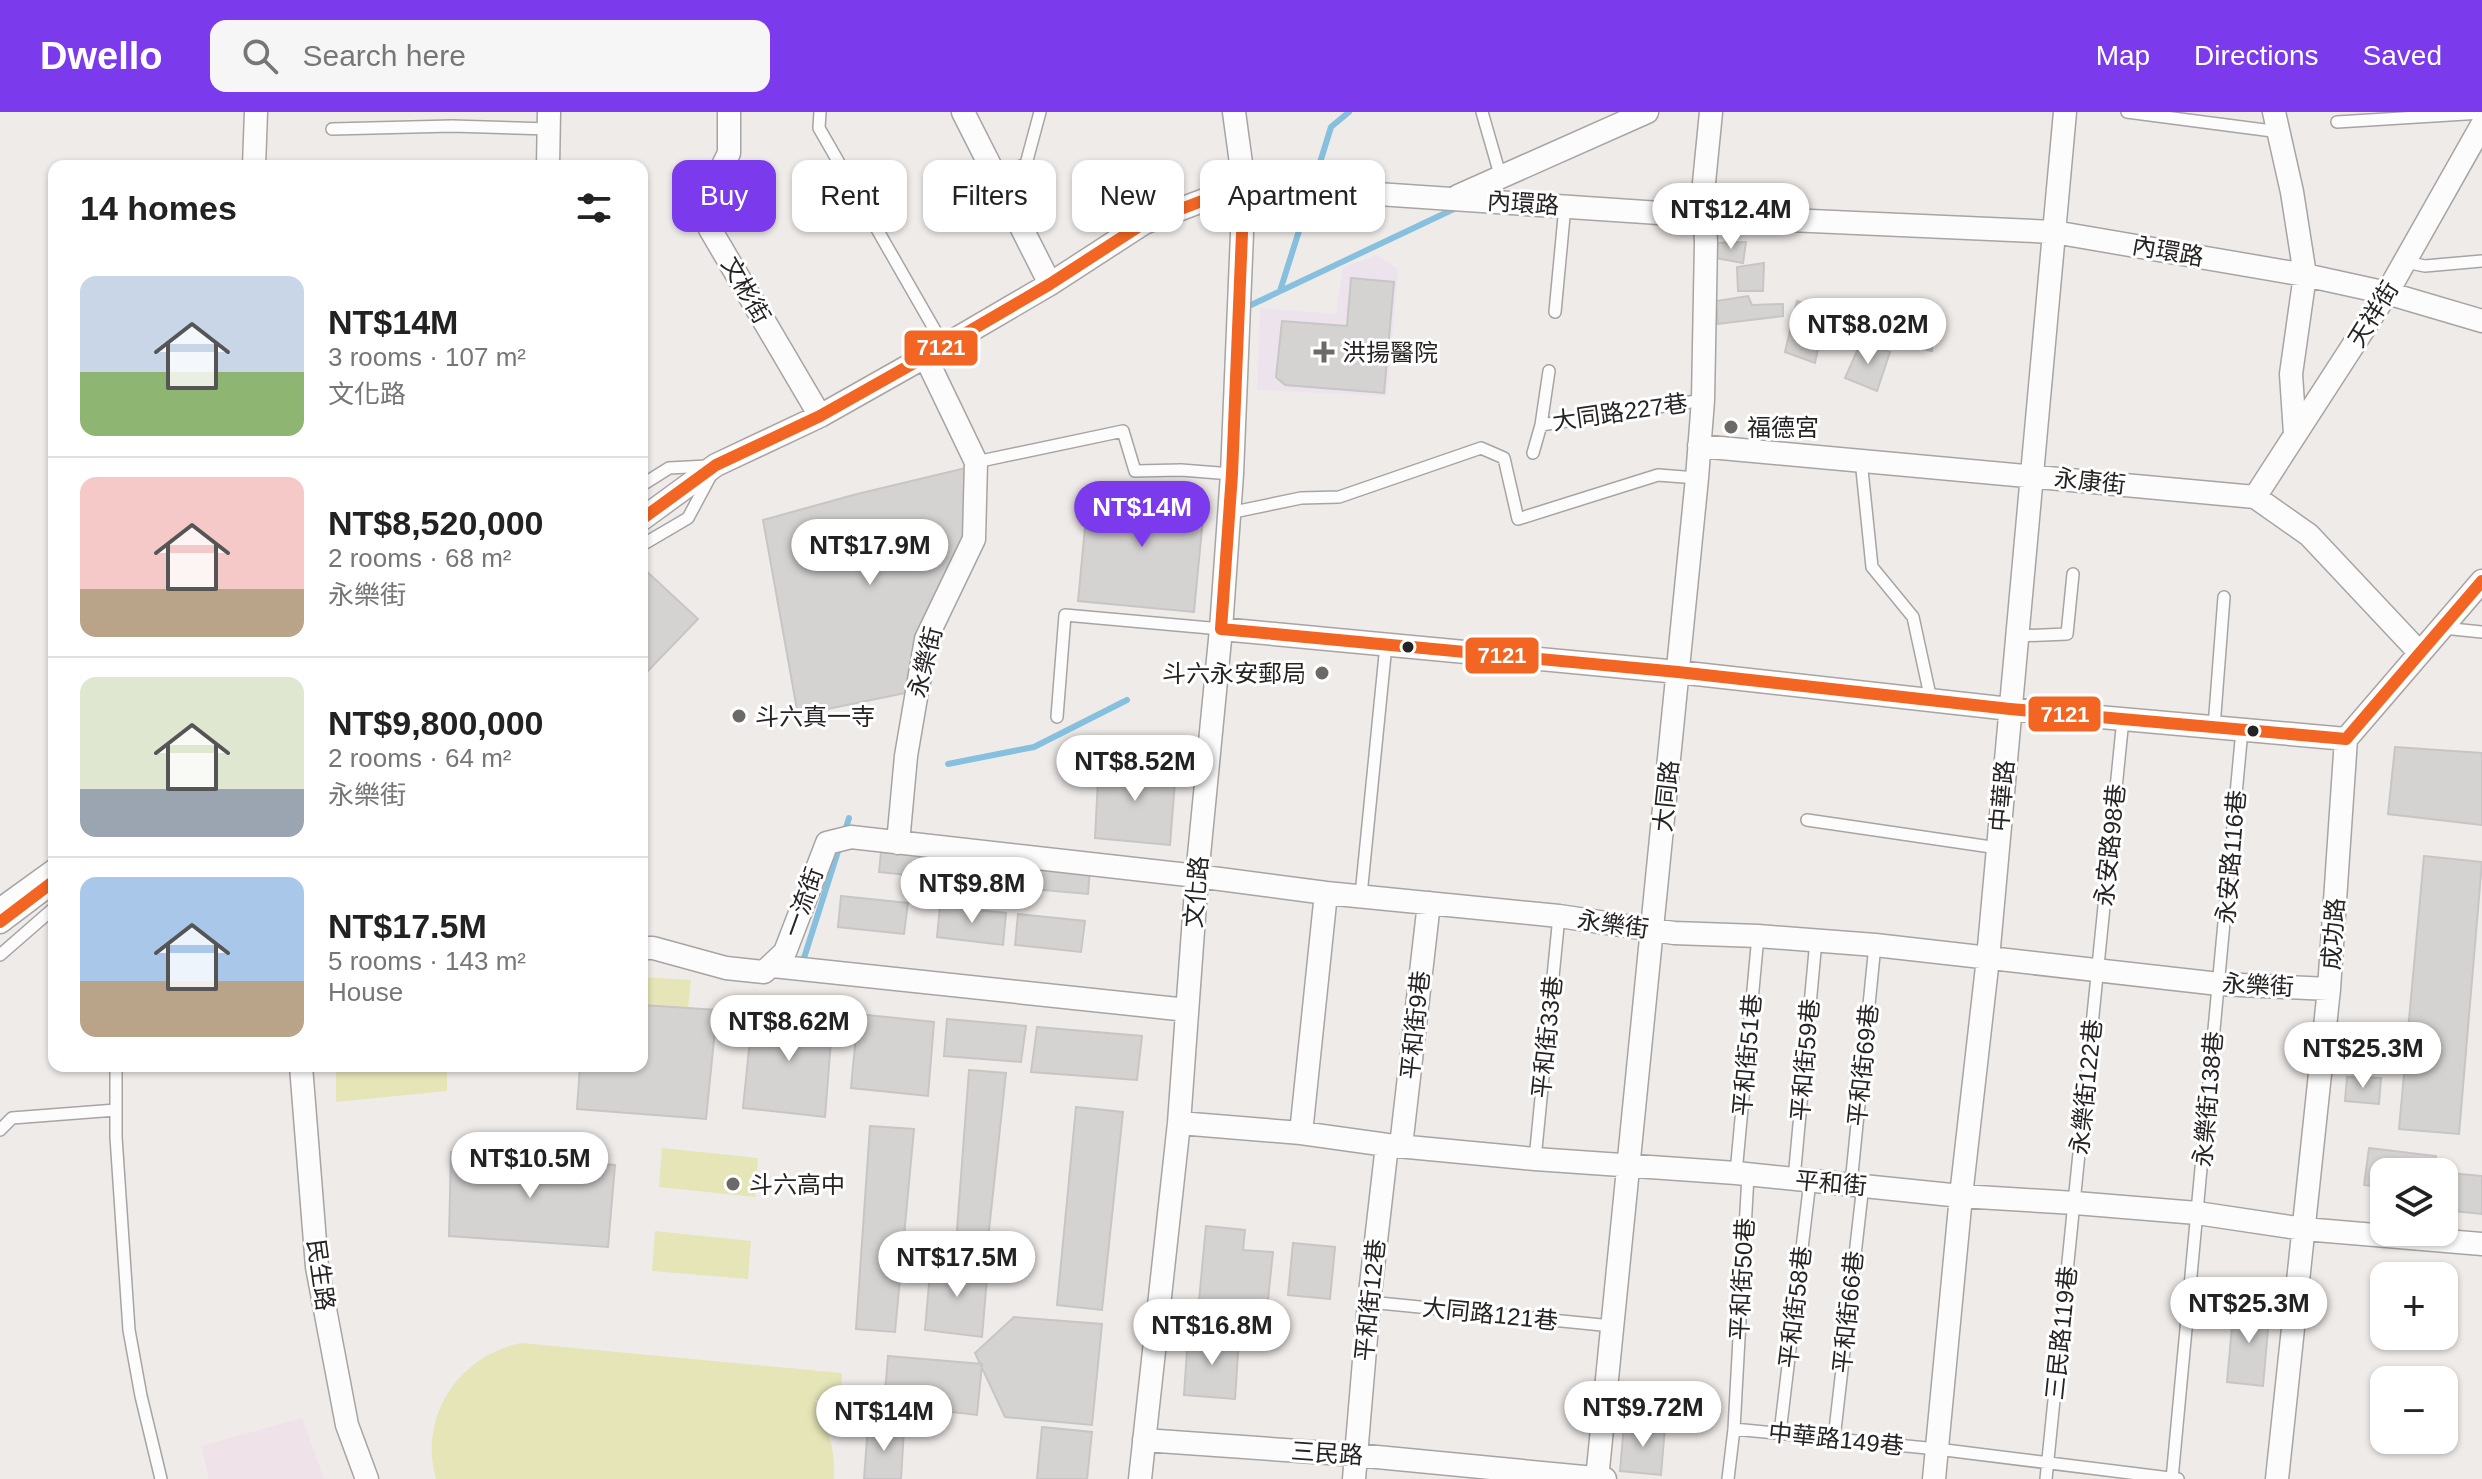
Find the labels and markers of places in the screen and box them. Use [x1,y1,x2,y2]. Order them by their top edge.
pin: NT$12.4M [1648,183,1814,251]
pin: NT$8.02M [1785,298,1951,366]
place label: 洪揚醫院 [1342,339,1438,366]
marker: 洪揚醫院 [1313,341,1335,363]
place label: 福德宮 [1747,414,1819,441]
marker: 福德宮 [1722,418,1740,436]
pin: NT$14M [1077,481,1207,549]
pin: NT$17.9M [787,519,953,587]
unlabelled marker [1400,639,1416,655]
place label: 斗六永安郵局 [1162,660,1306,687]
marker: 斗六永安郵局 [1313,664,1331,682]
place label: 斗六真一寺 [755,703,875,730]
marker: 斗六真一寺 [730,707,748,725]
unlabelled marker [2245,723,2261,739]
pin: NT$8.52M [1052,735,1218,803]
pin: NT$9.8M [898,857,1046,925]
pin: NT$8.62M [706,995,872,1063]
pin: NT$25.3M [2280,1022,2446,1090]
pin: NT$10.5M [447,1132,613,1200]
place label: 斗六高中 [749,1171,845,1198]
marker: 斗六高中 [724,1175,742,1193]
pin: NT$17.5M [874,1231,1040,1299]
pin: NT$25.3M [2166,1277,2332,1345]
pin: NT$16.8M [1129,1299,1295,1367]
pin: NT$9.72M [1560,1381,1726,1449]
pin: NT$14M [819,1385,949,1453]

